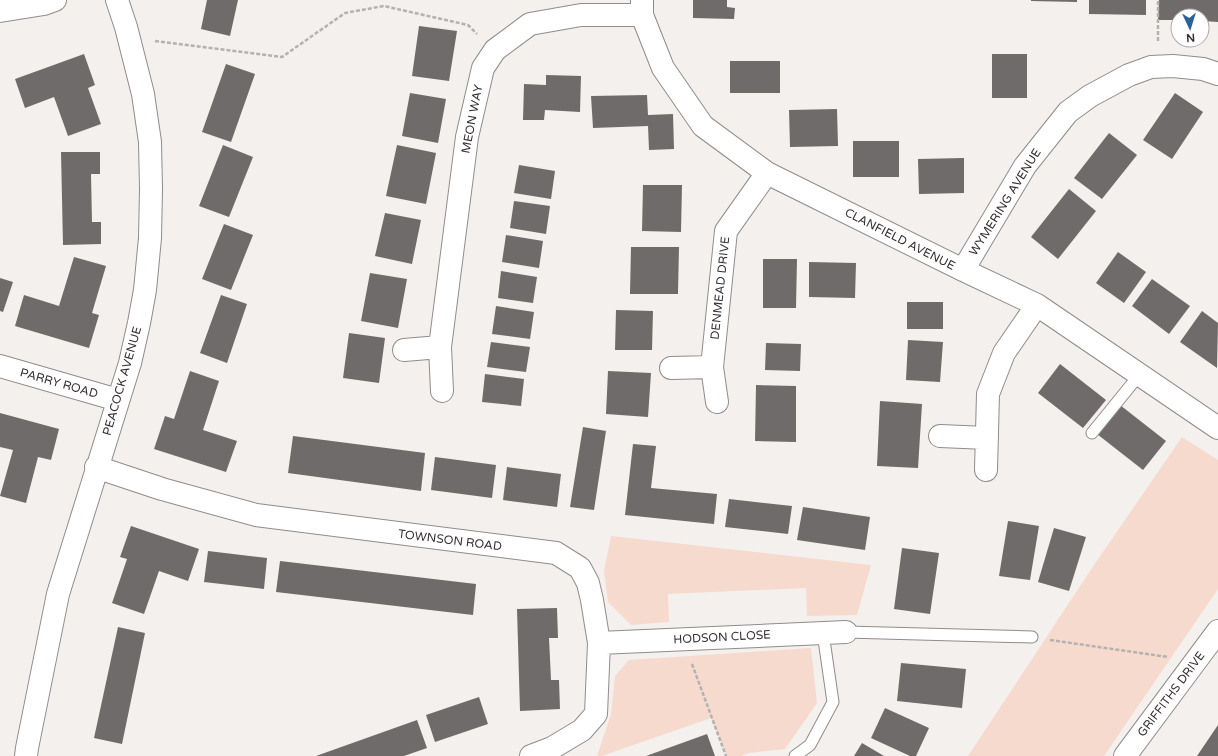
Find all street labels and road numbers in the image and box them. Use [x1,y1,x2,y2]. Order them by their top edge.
street label: MEON WAY [458,83,486,155]
street label: WYMERING AVENUE [966,146,1044,258]
street label: CLANFIELD AVENUE [843,205,958,273]
street label: DENMEAD DRIVE [708,235,732,340]
street label: PEACOCK AVENUE [100,325,144,437]
street label: PARRY ROAD [18,365,100,401]
street label: TOWNSON ROAD [397,527,503,553]
street label: HODSON CLOSE [673,627,772,647]
street label: GRIFFITHS DRIVE [1134,648,1208,739]

